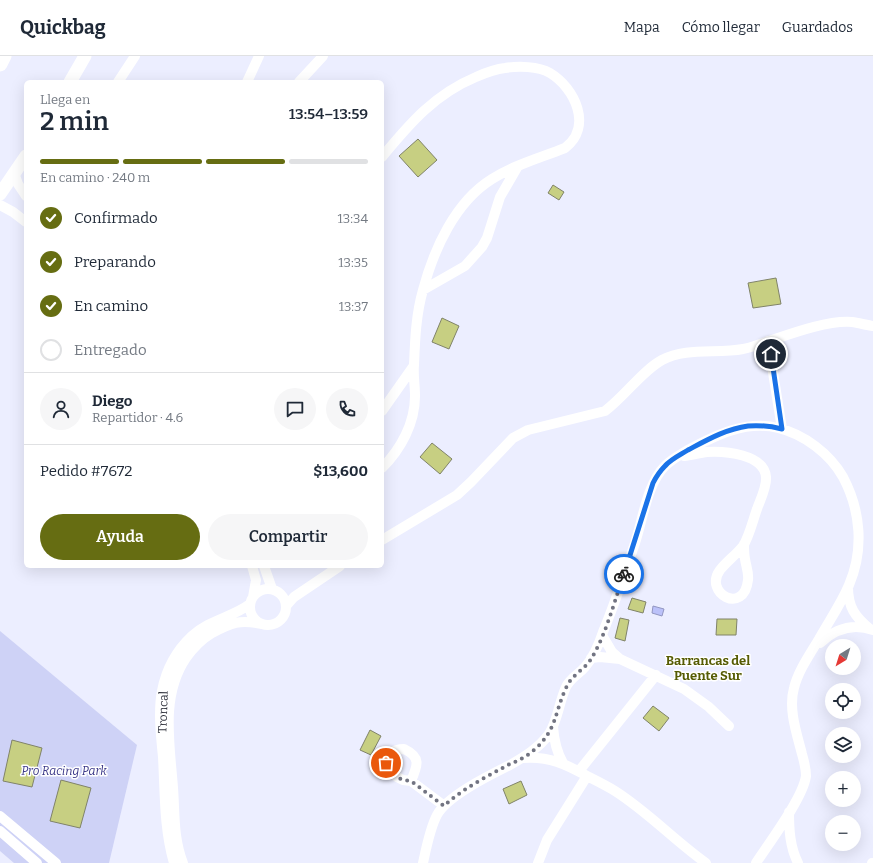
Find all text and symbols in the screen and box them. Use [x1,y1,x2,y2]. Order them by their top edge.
text: Quickbag [20,16,106,39]
text: Mapa [624,19,660,36]
text: Cómo llegar [682,19,760,36]
text: Guardados [782,19,853,36]
text: Llega en [40,92,90,107]
text: 13:54–13:59 [289,105,368,123]
text: 2 min [40,106,109,137]
text: En camino · 240 m [40,170,150,185]
icon: check [40,207,62,229]
text: Confirmado [74,209,158,227]
text: 13:34 [338,211,368,226]
icon: check [40,251,62,273]
text: Preparando [74,253,156,271]
text: 13:35 [338,255,368,270]
icon: check [40,295,62,317]
text: En camino [74,297,148,315]
text: 13:37 [339,299,368,314]
pin [754,337,788,371]
text: Entregado [74,341,147,359]
icon: home [760,343,782,365]
button: person [40,388,82,430]
button: chat [274,388,316,430]
button: phone [326,388,368,430]
text: Diego [92,392,133,410]
text: Repartidor · 4.6 [92,410,183,425]
text: Pedido #7672 [40,462,132,480]
text: $13,600 [313,462,368,480]
button: Ayuda [40,514,200,560]
button: Compartir [208,514,368,560]
courier [604,554,644,594]
icon: bike [613,563,635,585]
north arrow [825,639,861,675]
map controls [825,639,861,851]
district label: Barrancas del Puente Sur [666,653,750,683]
button: locate [825,683,861,719]
street label: Troncal [155,690,171,733]
button: layers [825,727,861,763]
pin [369,746,403,780]
icon: bag [375,752,397,774]
park label: Pro Racing Park [21,764,107,778]
button: + [825,771,861,807]
button: − [825,815,861,851]

